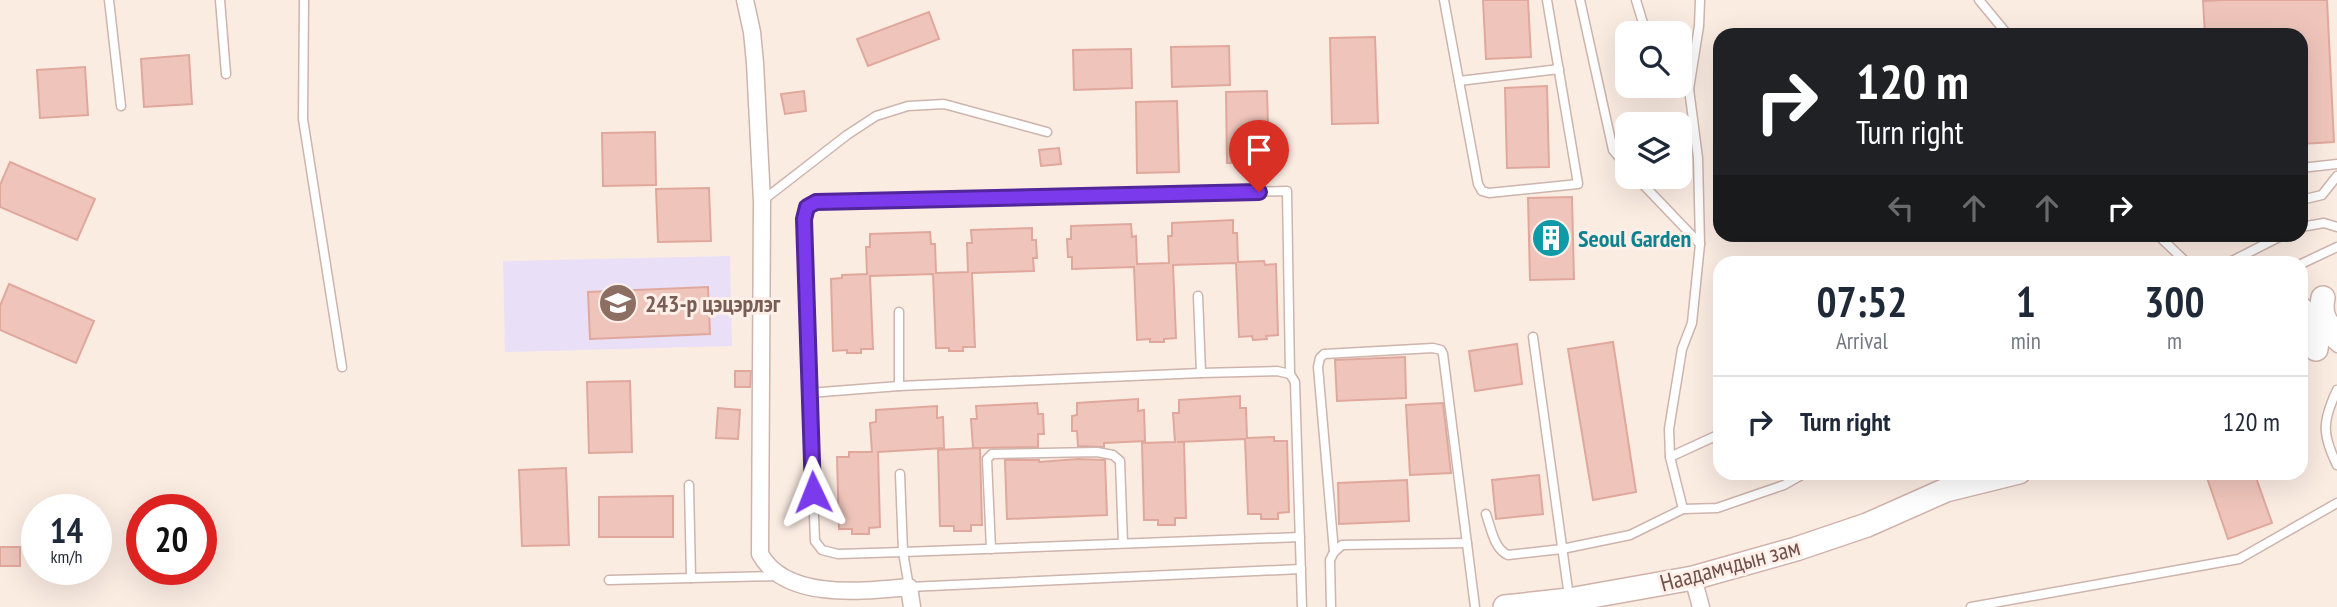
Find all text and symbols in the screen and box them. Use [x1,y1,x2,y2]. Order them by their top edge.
map controls [1615,21,1692,189]
button: search [1615,21,1692,98]
text: 120 m [1856,49,1969,113]
icon: right [1741,56,1832,147]
text: Turn right [1856,111,1964,153]
button: layers [1615,112,1692,189]
pin [1229,120,1289,192]
icon: arrive [1240,131,1278,169]
icon: left [1882,189,1920,227]
icon: ahead [1955,189,1993,227]
icon: ahead [2028,189,2066,227]
icon: right [2101,189,2139,227]
building icon: Seoul Garden [1530,217,1572,259]
place label: Seoul Garden [1578,223,1691,254]
text: 07:52 [1816,274,1907,329]
text: 1 [2016,274,2036,329]
text: 300 [2144,274,2205,329]
school or university icon: 243-р цэцэрлэг [597,282,639,324]
place label: 243-р цэцэрлэг [645,288,781,319]
text: Arrival [1836,326,1888,355]
text: min [2011,326,2041,355]
text: m [2167,326,2182,355]
icon: right [1741,403,1779,441]
text: Turn right [1800,405,1891,438]
text: 120 m [2222,405,2280,438]
position arrow [776,455,850,529]
speed limit sign: 20 [126,494,217,585]
text: 14 [50,507,83,553]
street label: Наадамчдын зам [1657,531,1803,599]
text: km/h [51,545,82,568]

